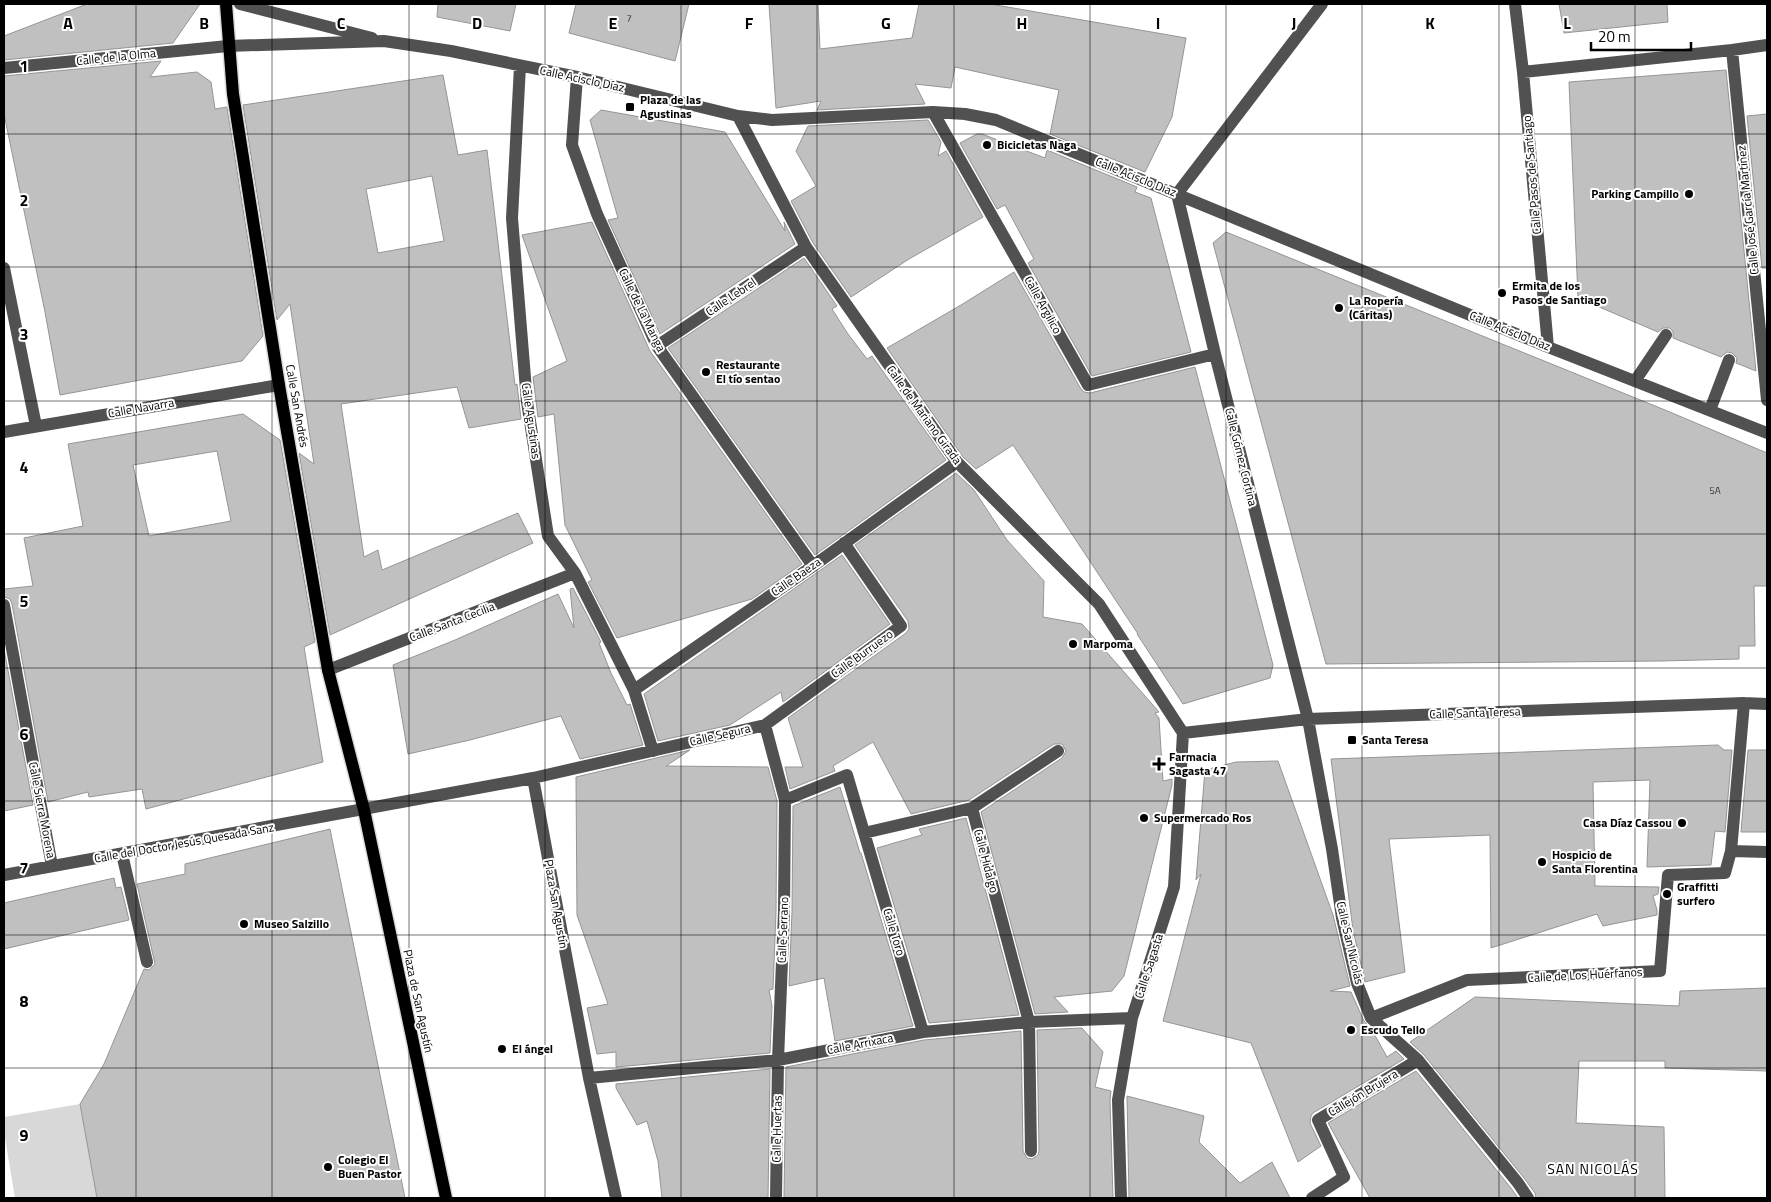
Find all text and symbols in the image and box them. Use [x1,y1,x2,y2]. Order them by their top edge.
text: A [63,11,73,35]
text: B [199,11,209,35]
text: C [337,11,346,35]
text: D [472,11,482,35]
text: E [609,11,618,35]
house number: 7 [626,11,632,26]
text: F [745,11,754,35]
text: G [881,11,891,35]
text: H [1017,11,1027,35]
text: I [1156,11,1160,35]
text: J [1292,11,1296,35]
text: K [1425,11,1435,35]
text: L [1563,11,1571,35]
scale bar [1591,20,1691,52]
text: 20 m [1598,25,1631,48]
street label: Calle de la Olma [75,43,157,70]
text: 1 [20,54,28,78]
street label: Calle Acisclo Díaz [538,60,626,97]
place label: Plaza de las Agustinas [640,90,701,123]
marker: Plaza de las Agustinas [624,101,636,113]
street label: Calle Pasos de Santiago [1517,115,1546,235]
place label: Bicicletas Naga [997,135,1076,154]
marker: Bicicletas Naga [981,139,993,151]
street label: Calle José García Martínez [1731,145,1764,276]
street label: Calle Acisclo Díaz [1093,152,1180,201]
place label: Parking Campillo [1591,184,1679,203]
text: 2 [20,188,28,212]
marker: Parking Campillo [1683,188,1695,200]
street label: Calle de La Manga [614,265,671,355]
street label: Calle Argilico [1020,272,1067,337]
street label: Calle Lebrel [701,273,760,321]
place label: Ermita de los Pasos de Santiago [1512,276,1607,309]
marker: Ermita de los Pasos de Santiago [1496,287,1508,299]
place label: La Ropería (Cáritas) [1349,291,1404,324]
marker: La Ropería (Cáritas) [1333,302,1345,314]
street label: Calle Acisclo Díaz [1467,306,1554,355]
text: 3 [20,322,28,346]
place label: Restaurante El tío sentao [716,355,780,388]
street label: Calle de Mariano Girada [882,361,967,468]
street label: Calle San Andrés [281,363,314,449]
marker: Restaurante El tío sentao [700,366,712,378]
street label: Calle Agustinas [517,382,546,461]
street label: Calle Navarra [106,392,175,423]
street label: Calle Gómez Cortina [1220,406,1263,508]
text: 4 [20,455,29,479]
house number: 5A [1709,483,1721,498]
street label: Calle Baeza [767,552,825,601]
text: 5 [20,589,29,613]
street label: Calle Santa Cecilia [406,596,497,647]
street label: Calle Burruezo [827,624,897,683]
place label: Marpoma [1083,634,1133,653]
marker: Marpoma [1067,638,1079,650]
street label: Calle Santa Teresa [1429,701,1521,724]
street label: Calle Segura [688,718,752,751]
text: 6 [20,722,29,746]
place label: Santa Teresa [1362,730,1428,749]
marker: Santa Teresa [1346,734,1358,746]
place label: Farmacia Sagasta 47 [1169,747,1226,780]
marker: Farmacia Sagasta 47 [1153,758,1165,770]
street label: Calle Sierra Morena [24,760,61,860]
place label: Supermercado Ros [1154,808,1252,827]
marker: Supermercado Ros [1138,812,1150,824]
place label: Casa Díaz Cassou [1583,813,1672,832]
street label: Calle del Doctor Jesús Quesada Sanz [93,817,275,868]
marker: Casa Díaz Cassou [1676,817,1688,829]
street label: Calle Hidalgo [969,827,1004,895]
place label: Hospicio de Santa Florentina [1552,845,1638,878]
text: 7 [20,856,28,880]
marker: Hospicio de Santa Florentina [1536,856,1548,868]
street label: Plaza San Agustín [539,858,574,950]
place label: Graffitti surfero [1677,877,1718,910]
marker: Graffitti surfero [1661,888,1673,900]
street label: Calle Serrano [772,896,793,964]
street label: Calle San Nicolás [1332,899,1369,987]
street label: Calle Toro [878,906,911,958]
place label: Museo Salzillo [254,914,329,933]
marker: Museo Salzillo [238,918,250,930]
street label: Calle Sagasta [1129,931,1168,1001]
street label: Plaza de San Agustín [398,948,439,1054]
street label: Calle de Los Huérfanos [1527,962,1643,987]
text: 8 [20,989,29,1013]
place label: Escudo Tello [1361,1020,1425,1039]
marker: Escudo Tello [1345,1024,1357,1036]
street label: Calle Arrixaca [825,1028,895,1059]
place label: El ángel [512,1039,553,1058]
marker: El ángel [496,1043,508,1055]
street label: Callejón Brujera [1324,1064,1401,1121]
street label: Calle Huertas [766,1095,787,1163]
text: 9 [20,1123,29,1147]
place label: Colegio El Buen Pastor [338,1150,402,1183]
district label: SAN NICOLÁS [1547,1158,1639,1179]
marker: Colegio El Buen Pastor [322,1161,334,1173]

